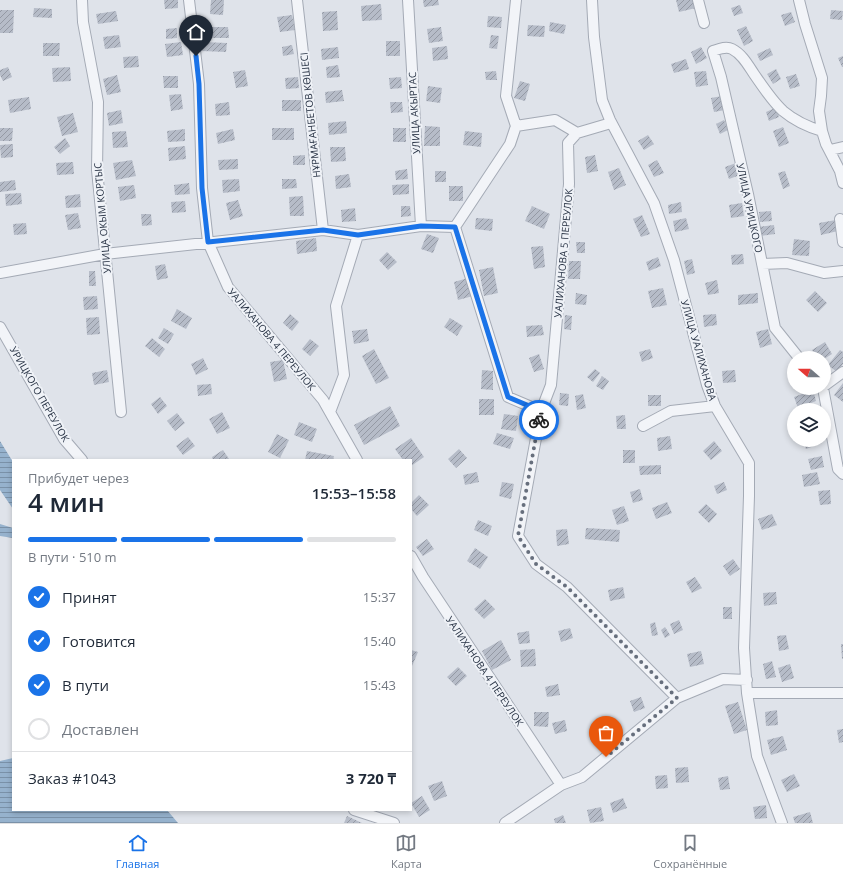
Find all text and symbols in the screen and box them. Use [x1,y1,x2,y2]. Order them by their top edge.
pin [179,15,213,56]
icon: home [185,21,207,43]
street label: НҰРМАҒАНБЕТОВ КӨШЕСІ [296,52,324,178]
street label: УЛИЦА АКЫРТАС [405,72,423,154]
street label: УЛИЦА ОКЫМ КОРТЫС [90,162,114,274]
street label: УЛИЦА УРИЦКОГО [734,162,766,254]
street label: УАЛИХАНОВА 5 ПЕРЕУЛОК [550,187,576,318]
street label: УАЛИХАНОВА 4 ПЕРЕУЛОК [225,285,320,394]
street label: УЛИЦА УАЛИХАНОВА [678,298,720,403]
street label: УРИЦКОГО ПЕРЕУЛОК [7,344,74,445]
north arrow [787,351,831,395]
map controls [787,351,831,447]
courier [519,400,559,440]
button: layers [787,403,831,447]
icon: bike [528,409,550,431]
text: Прибудет через [28,469,129,487]
text: 15:53–15:58 [312,483,396,503]
text: 4 мин [28,484,105,520]
text: В пути · 510 m [28,548,117,566]
icon: check [28,586,50,608]
text: Принят [62,587,117,607]
text: 15:37 [363,588,396,606]
street label: УАЛИХАНОВА 4 ПЕРЕУЛОК [443,613,528,729]
icon: check [28,630,50,652]
text: Готовится [62,631,136,651]
text: 15:40 [363,632,396,650]
icon: check [28,674,50,696]
text: В пути [62,675,109,695]
text: 15:43 [363,676,396,694]
pin [589,716,623,757]
text: Доставлен [62,719,139,739]
icon: bag [595,722,617,744]
text: Заказ #1043 [28,768,116,788]
text: 3 720 ₸ [346,768,396,788]
tab: Главная [116,832,159,871]
tab: Карта [391,832,422,871]
tab: Сохранённые [653,832,727,871]

